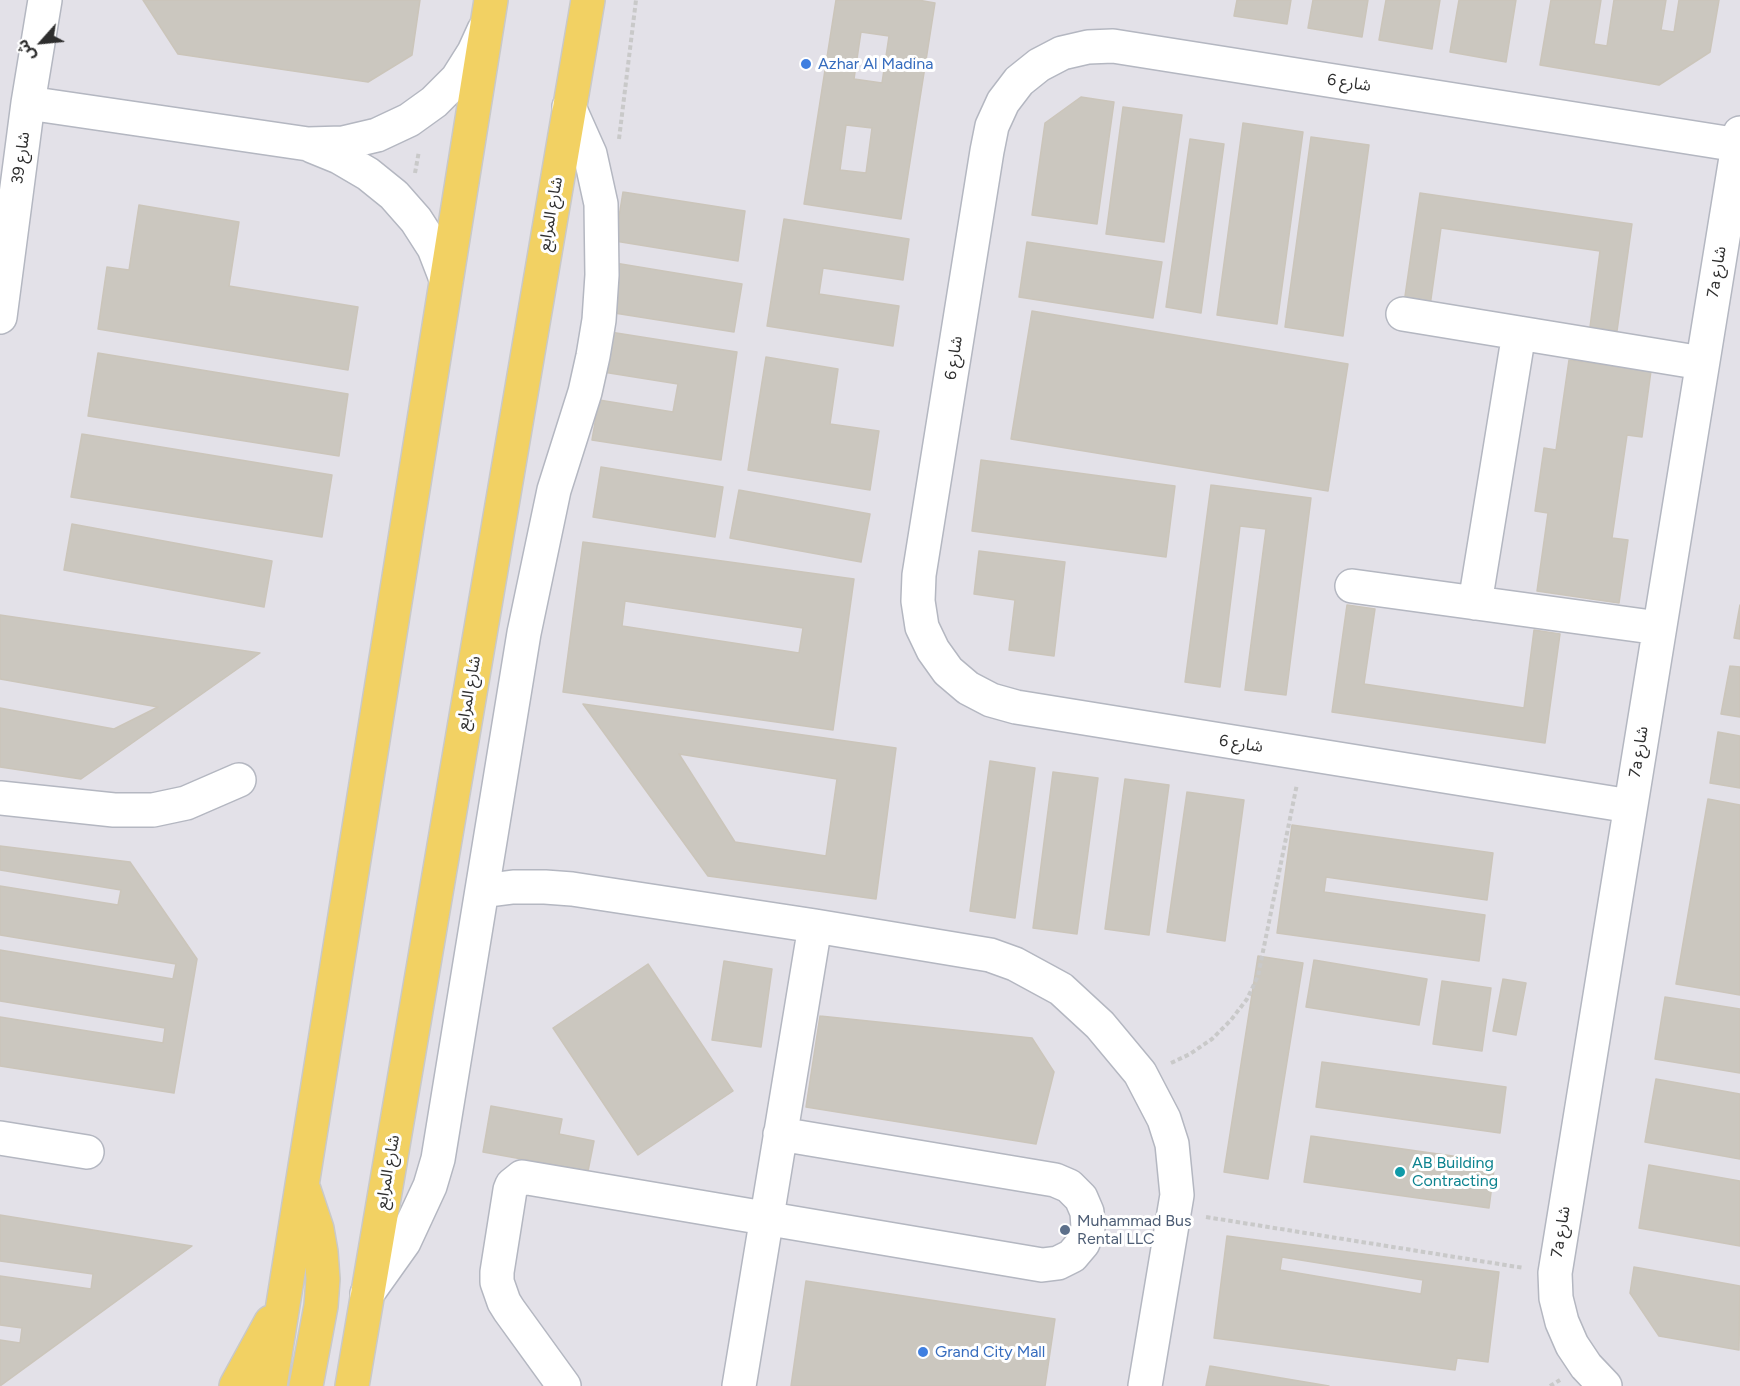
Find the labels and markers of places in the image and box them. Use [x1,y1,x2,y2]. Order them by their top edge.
place label: Azhar Al Madina [818,54,933,74]
marker: Azhar Al Madina [799,57,813,71]
place label: AB Building Contracting [1412,1153,1498,1191]
marker: AB Building Contracting [1393,1165,1407,1179]
place label: Muhammad Bus Rental LLC [1077,1211,1191,1249]
marker: Muhammad Bus Rental LLC [1058,1223,1072,1237]
place label: Grand City Mall [935,1342,1045,1362]
marker: Grand City Mall [916,1345,930,1359]

